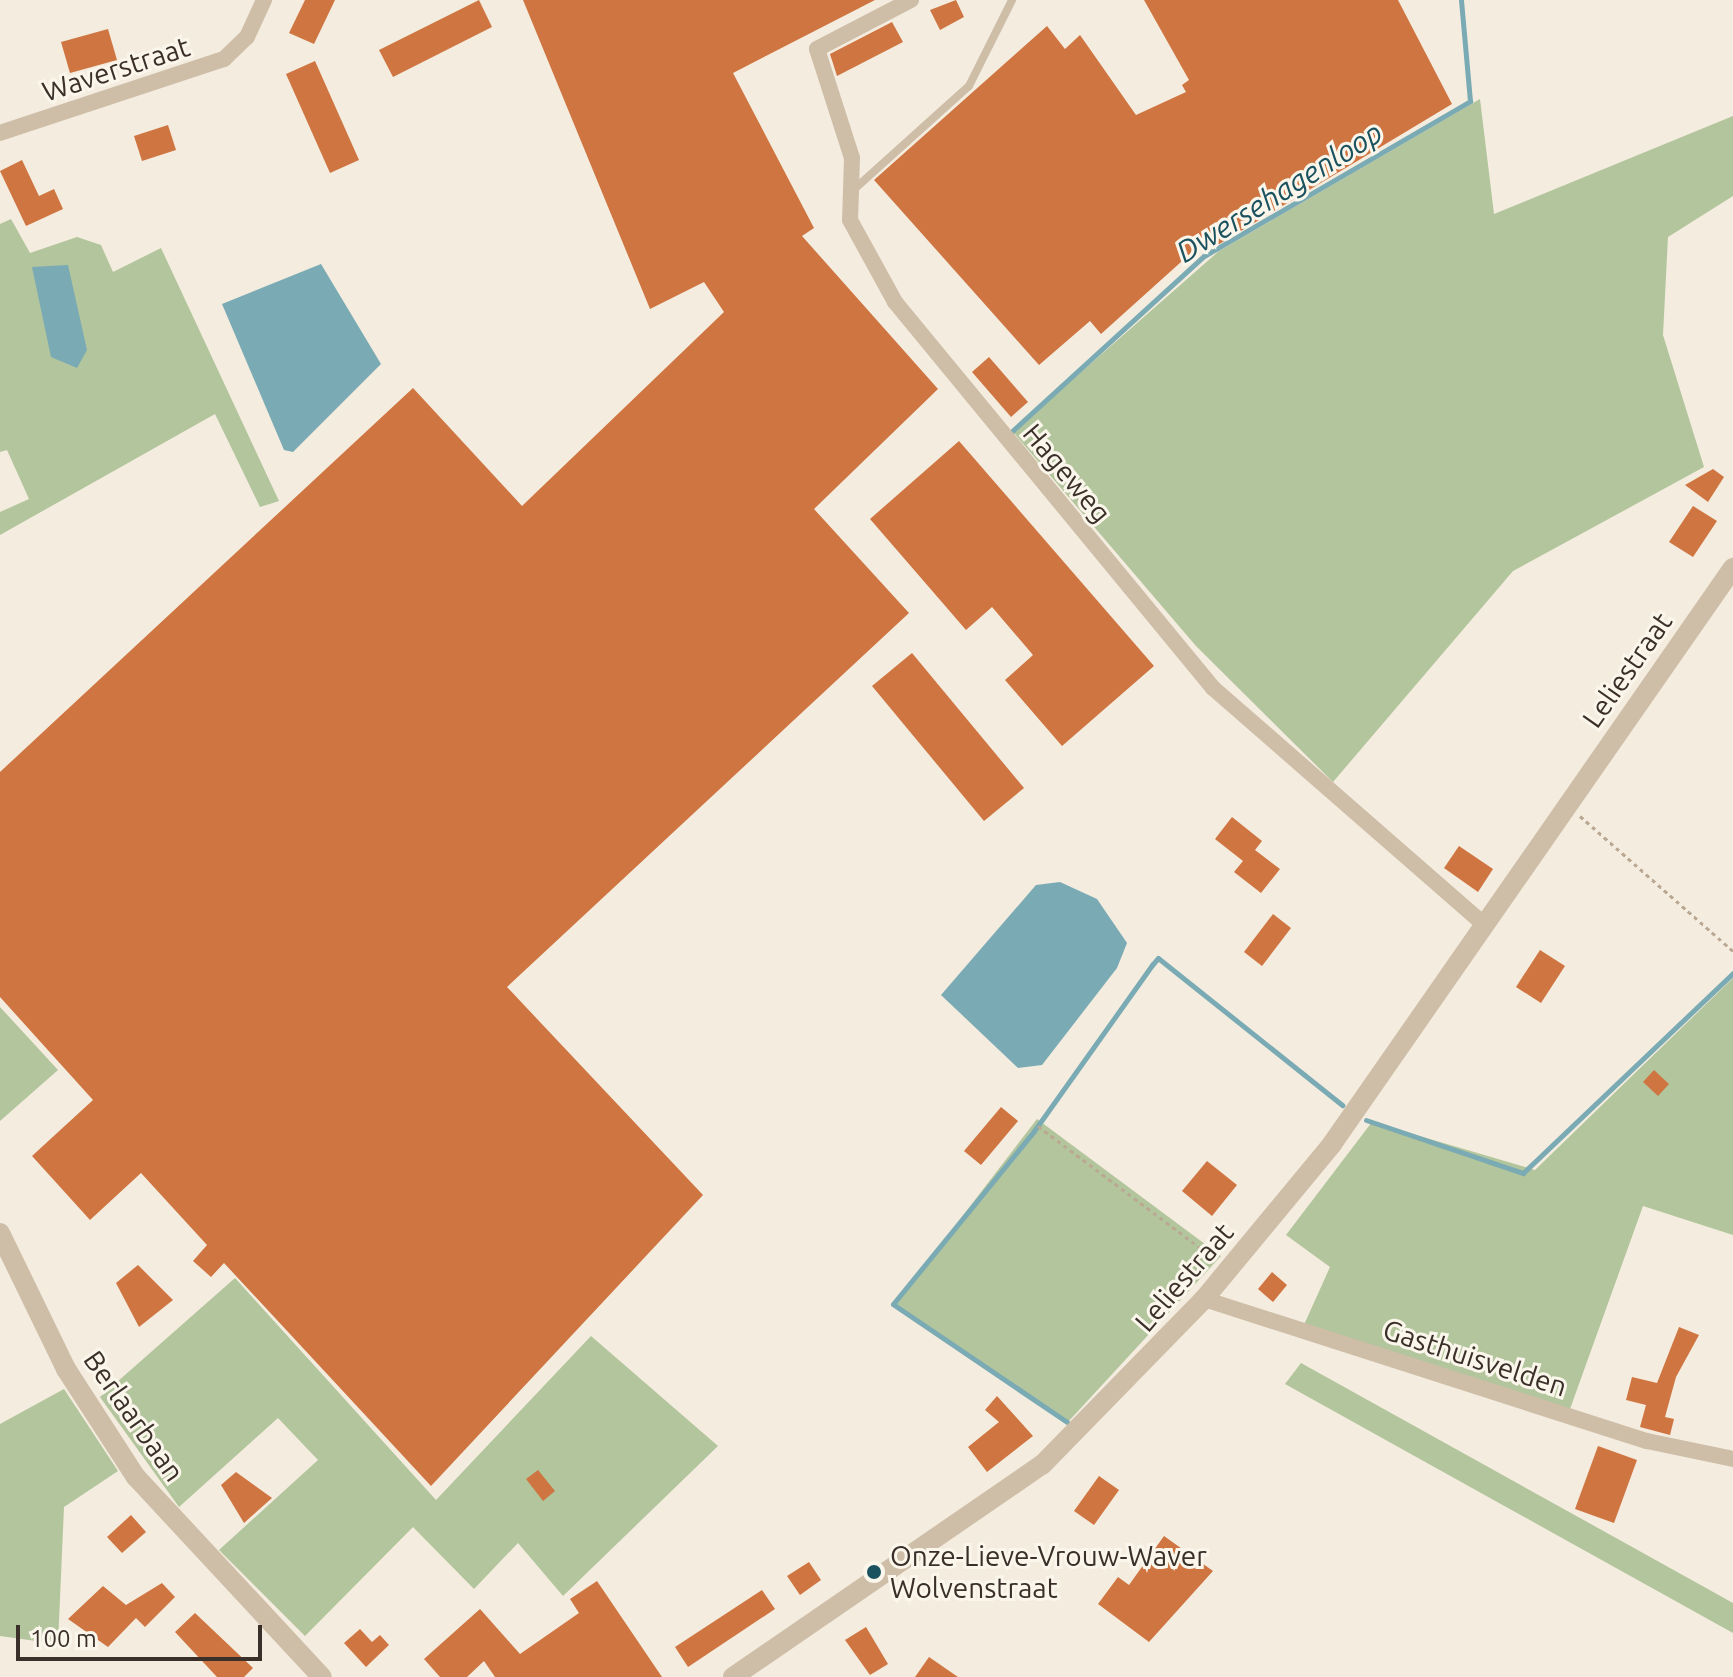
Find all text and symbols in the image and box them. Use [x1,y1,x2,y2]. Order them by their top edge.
street label: Waverstraat [38,29,194,109]
water label: Dwersehagenloop [1169,114,1389,270]
street label: Hageweg [1016,417,1118,529]
street label: Leliestraat [1575,606,1679,734]
street label: Leliestraat [1128,1216,1240,1338]
street label: Gasthuisvelden [1379,1312,1571,1404]
street label: Berlaarbaan [77,1344,191,1488]
place label: Onze-Lieve-Vrouw-Waver Wolvenstraat [890,1539,1207,1605]
marker: Onze-Lieve-Vrouw-Waver Wolvenstraat [865,1563,883,1581]
scale bar [20,1609,266,1659]
text: 100 m [30,1625,97,1652]

